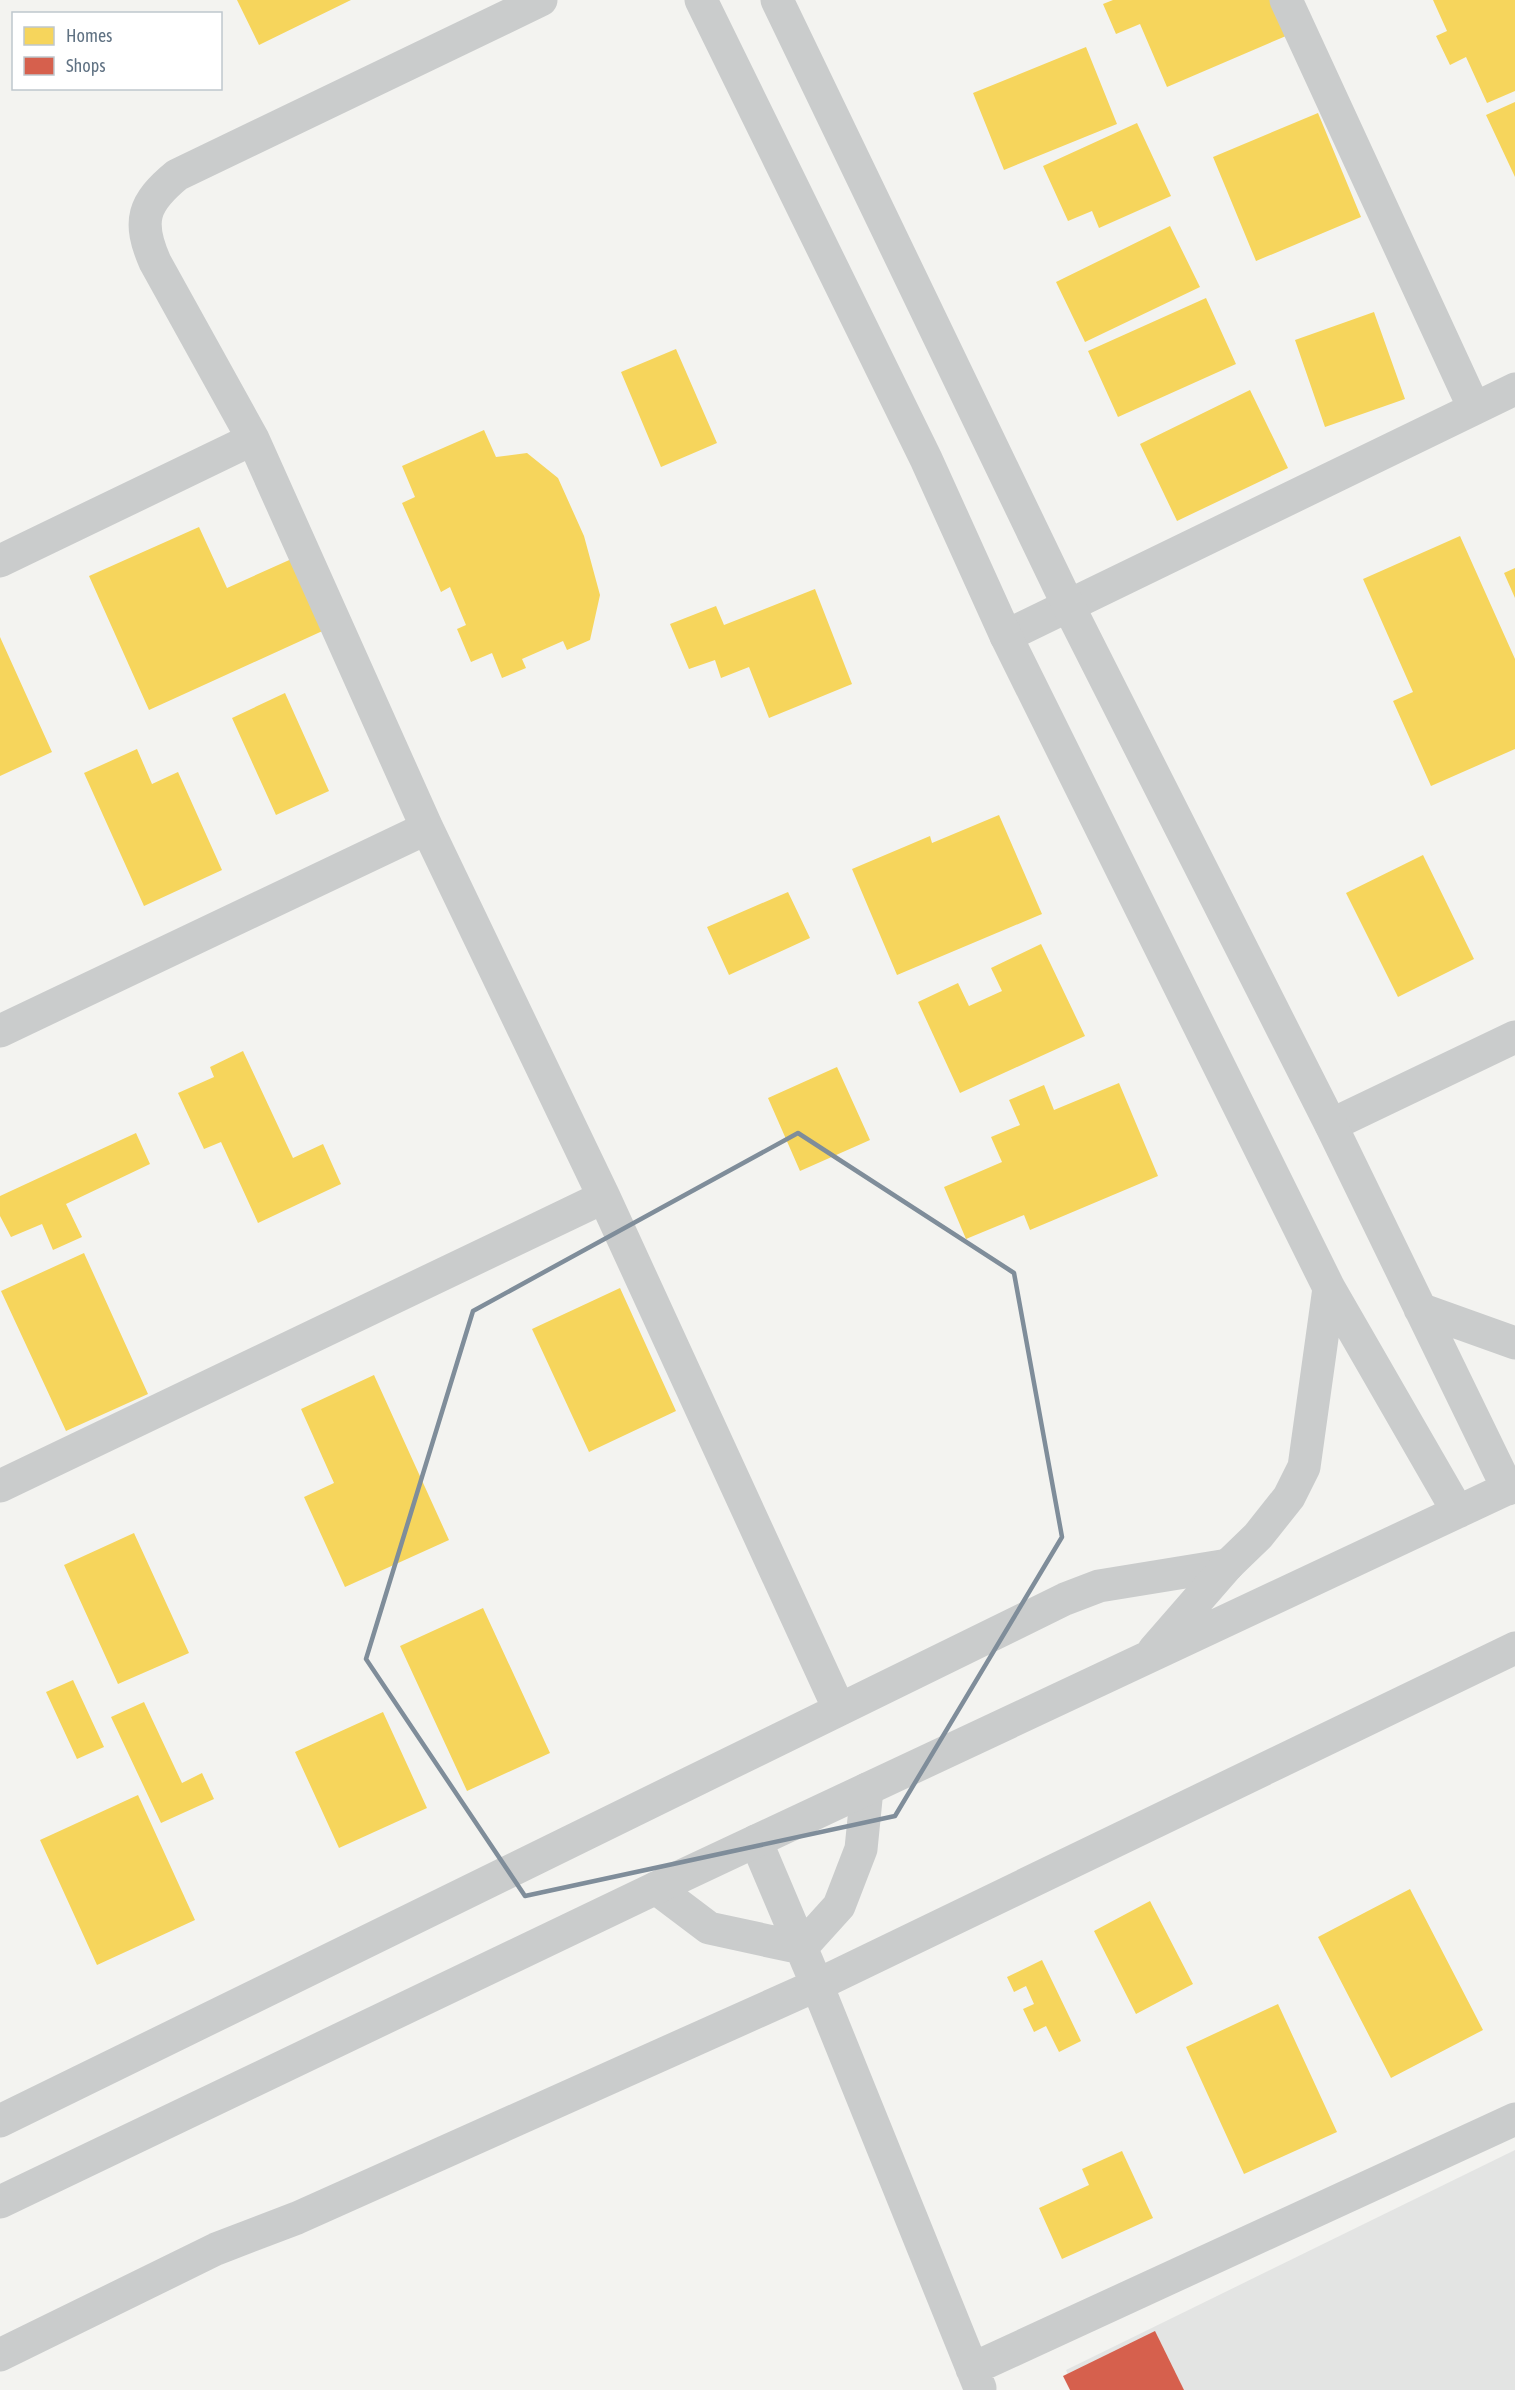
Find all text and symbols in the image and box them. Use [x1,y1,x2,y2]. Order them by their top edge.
legend [12,12,222,90]
text: Homes [66,25,112,46]
text: Shops [66,55,106,76]

